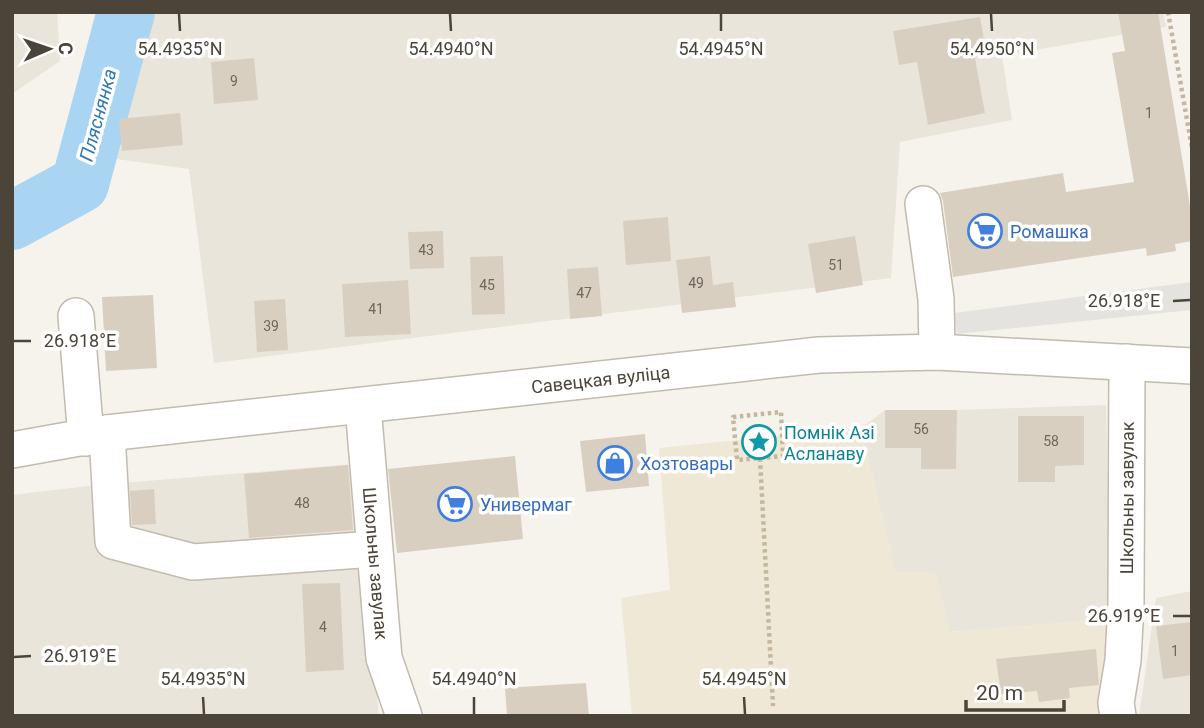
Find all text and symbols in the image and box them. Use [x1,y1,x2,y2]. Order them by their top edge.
north arrow [14,14,84,84]
text: 54.4935°N [137,38,223,59]
text: 54.4940°N [408,38,494,59]
text: 54.4945°N [678,38,764,59]
text: 54.4950°N [949,38,1035,59]
text: С [54,42,77,55]
water label: Пляснянка [75,66,121,164]
house number: 9 [230,73,238,89]
house number: 1 [1145,105,1153,121]
supermarket icon: Ромашка [966,212,1004,250]
place label: Ромашка [1010,221,1089,242]
house number: 43 [418,242,434,258]
house number: 51 [828,257,844,273]
house number: 49 [688,275,704,291]
house number: 45 [479,277,495,293]
house number: 47 [576,285,592,301]
text: 26.918°E [1088,290,1160,311]
house number: 41 [368,301,384,317]
house number: 39 [263,318,279,334]
text: 26.918°E [44,330,116,351]
street label: Савецкая вуліца [530,361,671,397]
house number: 56 [913,421,929,437]
street label: Школьны завулак [1116,421,1137,574]
place label: Помнік Азі Асланаву [784,422,875,464]
place icon: Помнік Азі Асланаву [740,423,778,461]
house number: 58 [1043,433,1059,449]
shop icon: Хозтовары [596,444,634,482]
place label: Хозтовары [640,453,733,474]
supermarket icon: Универмаг [436,485,474,523]
street label: Школьны завулак [359,486,393,641]
place label: Универмаг [480,494,572,515]
house number: 48 [294,495,310,511]
text: 26.919°E [1088,605,1160,626]
house number: 4 [319,619,327,635]
house number: 1 [1171,643,1179,659]
text: 26.919°E [44,645,116,666]
text: 54.4935°N [160,668,246,689]
text: 54.4940°N [431,668,517,689]
text: 54.4945°N [701,668,787,689]
scale bar [966,668,1064,712]
text: 20 m [976,681,1023,705]

